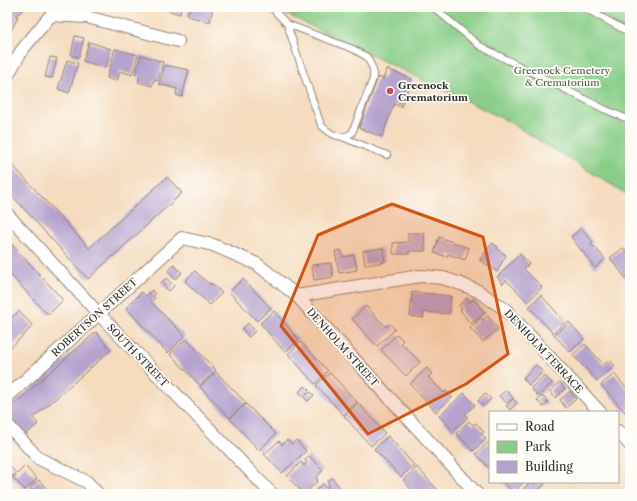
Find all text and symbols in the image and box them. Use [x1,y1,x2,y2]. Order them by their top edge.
park label: Greenock Cemetery & Crematorium [514,64,611,89]
place label: Greenock Crematorium [398,79,468,104]
marker: Greenock Crematorium [385,86,395,96]
street label: ROBERTSON STREET [49,275,140,359]
street label: DENHOLM STREET [304,305,382,390]
street label: DENHOLM TERRACE [502,307,586,396]
street label: SOUTH STREET [104,321,171,390]
legend [489,411,619,483]
text: Road [525,419,555,434]
text: Park [525,439,552,454]
text: Building [525,459,573,474]

